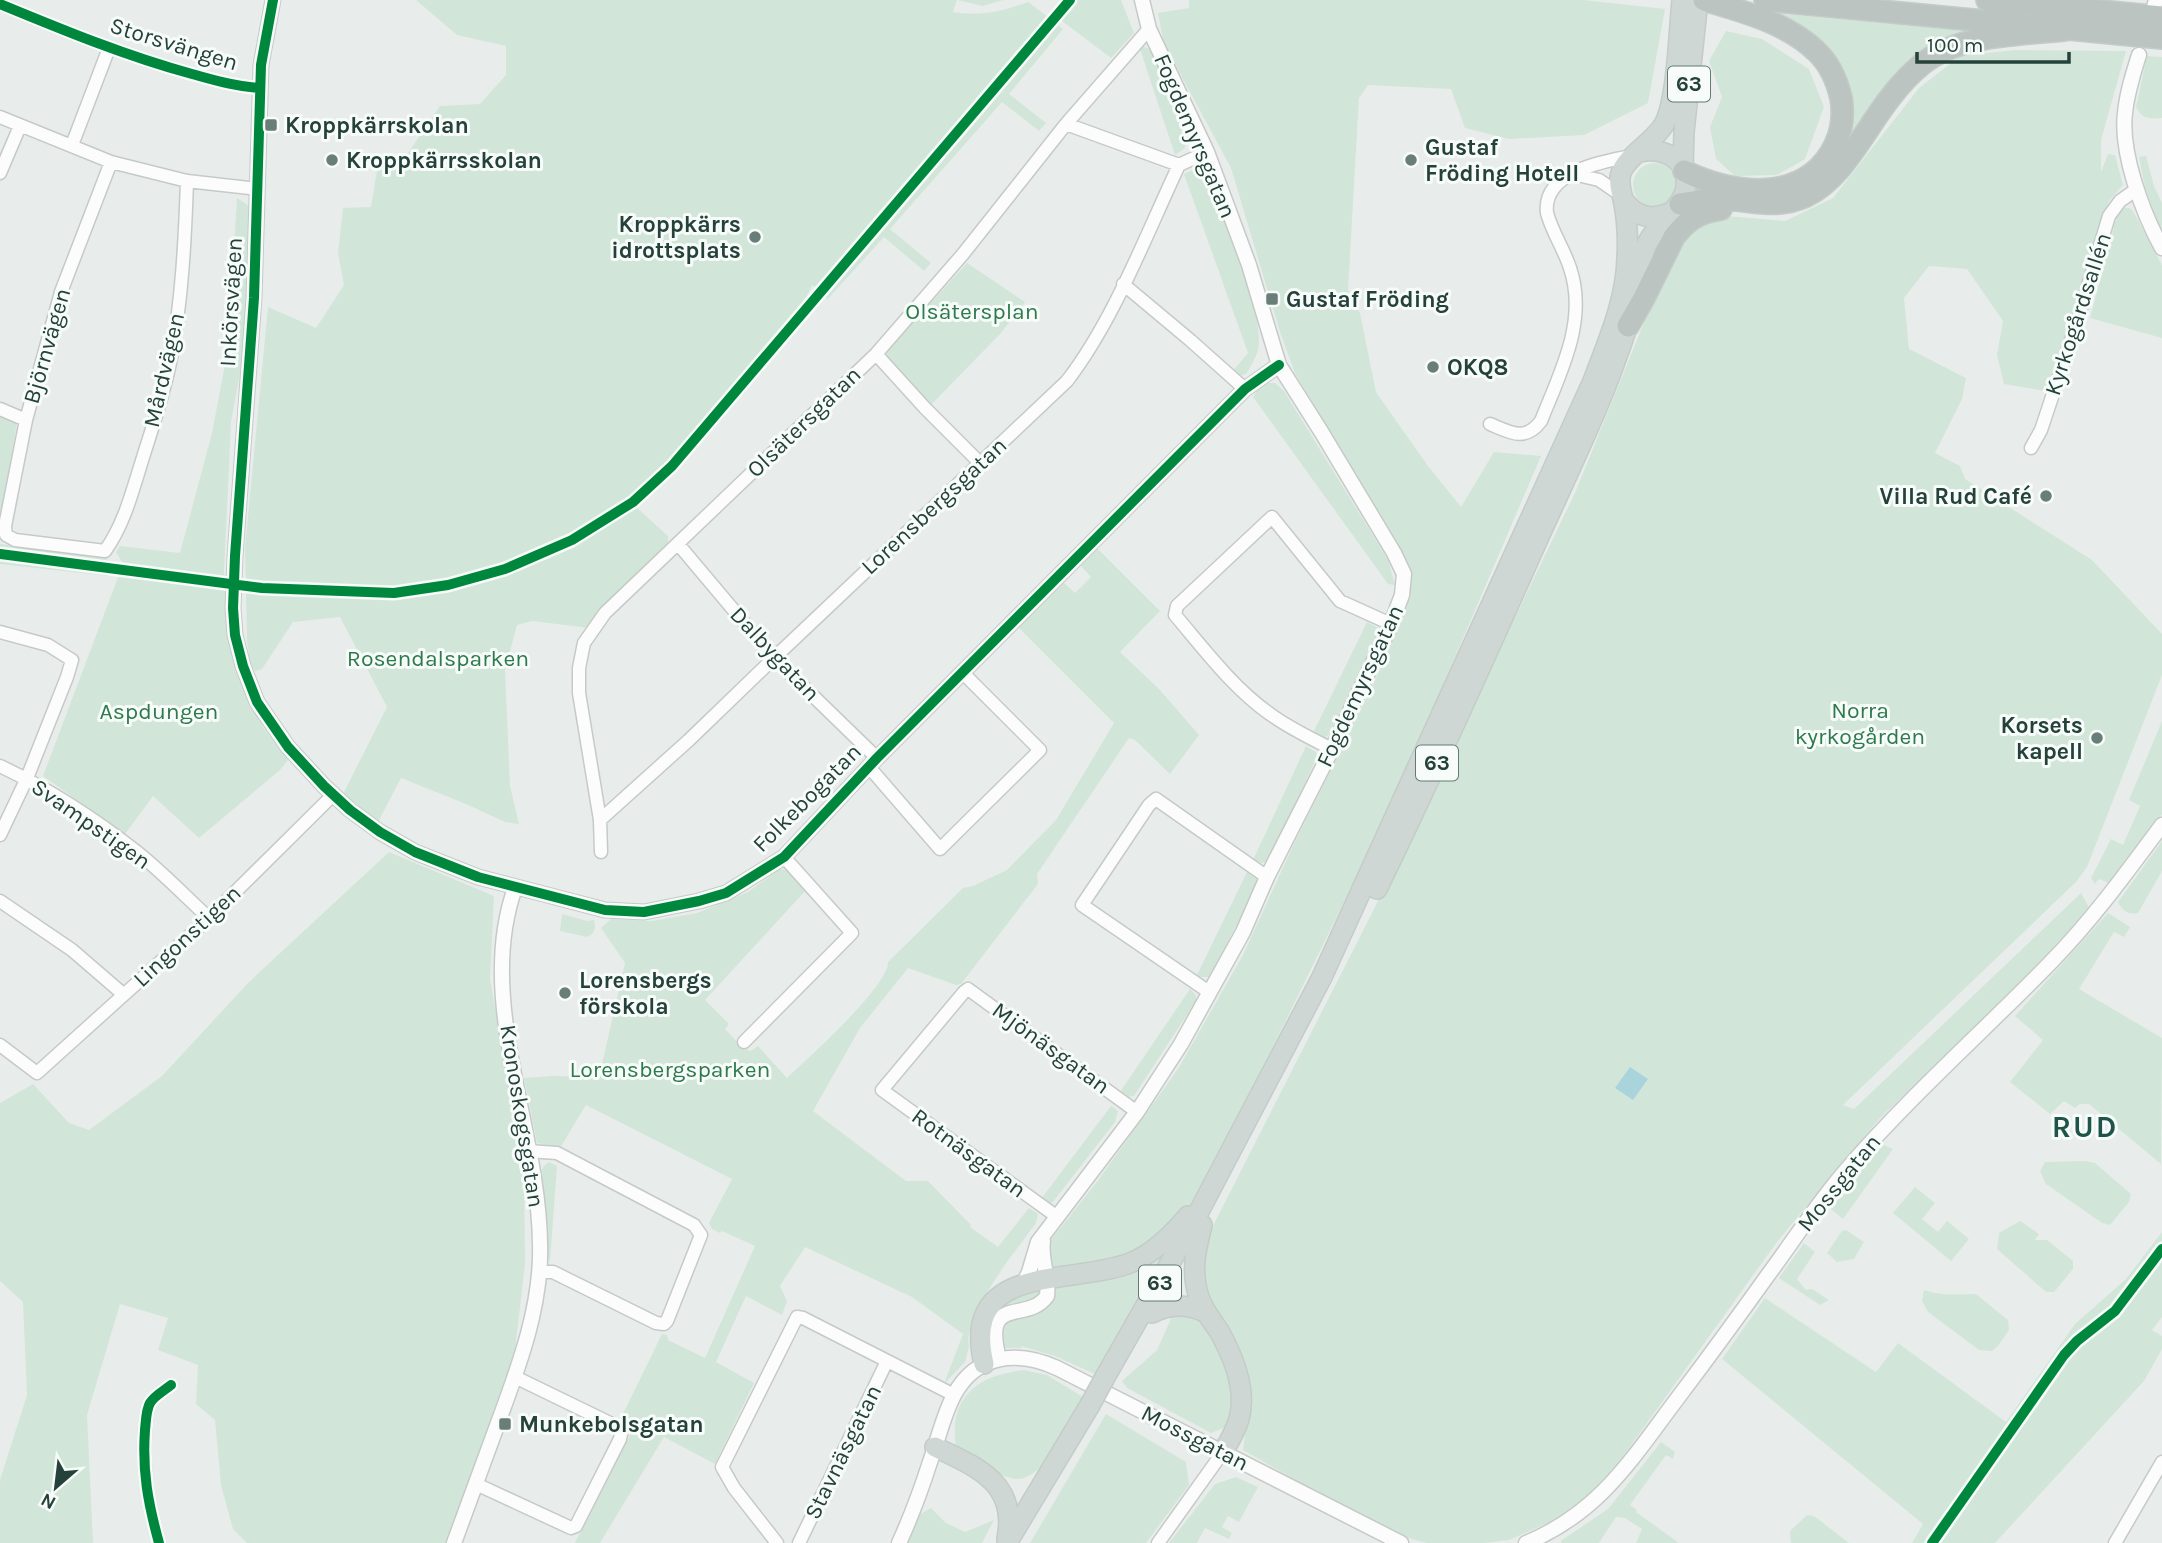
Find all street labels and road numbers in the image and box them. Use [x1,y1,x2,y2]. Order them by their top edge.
street label: Storsvängen [107,12,241,76]
street label: Fogdemyrsgatan [1148,50,1242,222]
road number: 63 [1668,66,1710,102]
street label: Kyrkogårdsallén [2039,229,2117,399]
street label: Inkörsvägen [214,237,248,367]
street label: Björnvägen [18,285,76,407]
street label: Mårdvägen [138,310,190,430]
street label: Olsätersgatan [741,361,867,483]
street label: Lorensbergsgatan [856,432,1012,580]
street label: Dalbygatan [724,601,826,707]
street label: Fogdemyrsgatan [1311,601,1409,771]
street label: Folkebogatan [747,738,867,858]
road number: 63 [1416,746,1458,780]
street label: Svampstigen [26,773,156,875]
street label: Lingonstigen [128,879,246,993]
street label: Mjönäsgatan [987,996,1115,1100]
street label: Kronoskogsgatan [494,1023,550,1209]
street label: Rotnäsgatan [907,1102,1031,1204]
street label: Mossgatan [1792,1129,1886,1237]
road number: 63 [1139,1266,1181,1300]
street label: Stavnäsgatan [799,1380,887,1524]
street label: Mossgatan [1137,1399,1253,1477]

